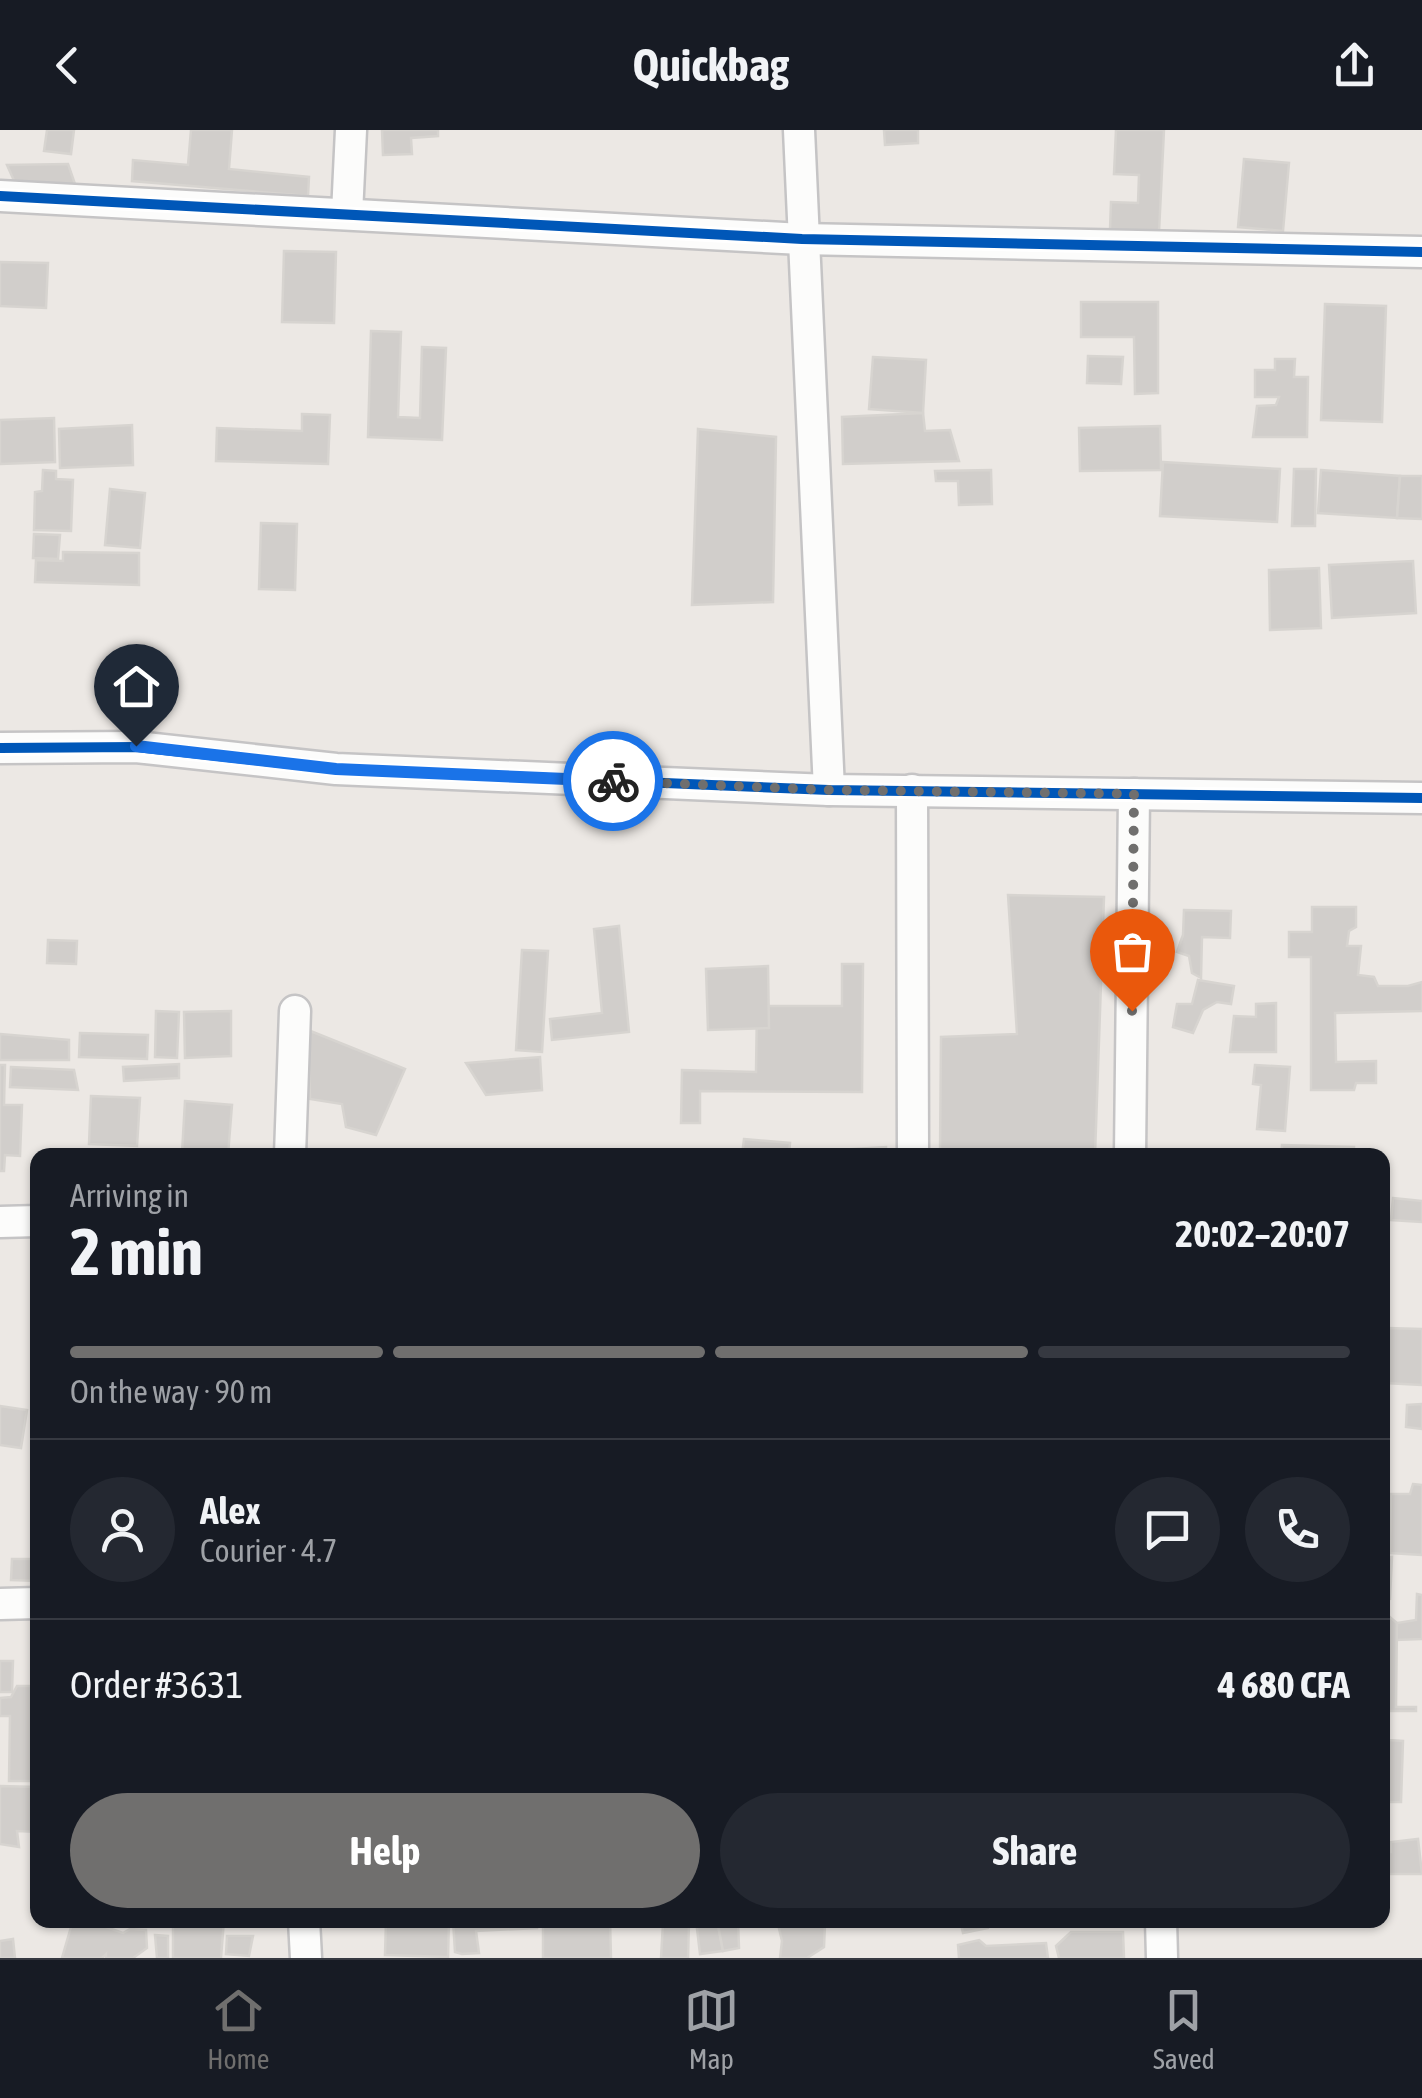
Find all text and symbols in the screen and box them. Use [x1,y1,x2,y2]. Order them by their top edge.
icon: back [40,38,95,93]
icon: share [1327,38,1382,93]
text: Quickbag [633,39,789,91]
pin [94,644,179,747]
icon: home [109,659,164,714]
courier [563,731,663,831]
icon: bike [586,754,641,809]
pin [1090,909,1175,1012]
icon: bag [1105,924,1160,979]
text: Arriving in [70,1177,189,1214]
text: 20:02–20:07 [1175,1212,1350,1255]
text: 2 min [70,1214,203,1289]
text: On the way · 90 m [70,1373,272,1410]
button: person [70,1477,175,1582]
button: chat [1115,1477,1220,1582]
button: phone [1245,1477,1350,1582]
text: Alex [200,1489,261,1532]
text: Courier · 4.7 [200,1532,337,1569]
text: Order #3631 [70,1663,243,1706]
text: 4 680 CFA [1218,1663,1350,1706]
button: Help [70,1793,700,1908]
button: Share [720,1793,1350,1908]
tab: Home [207,1983,269,2075]
tab: Map [684,1983,739,2075]
tab: Saved [1153,1983,1215,2075]

